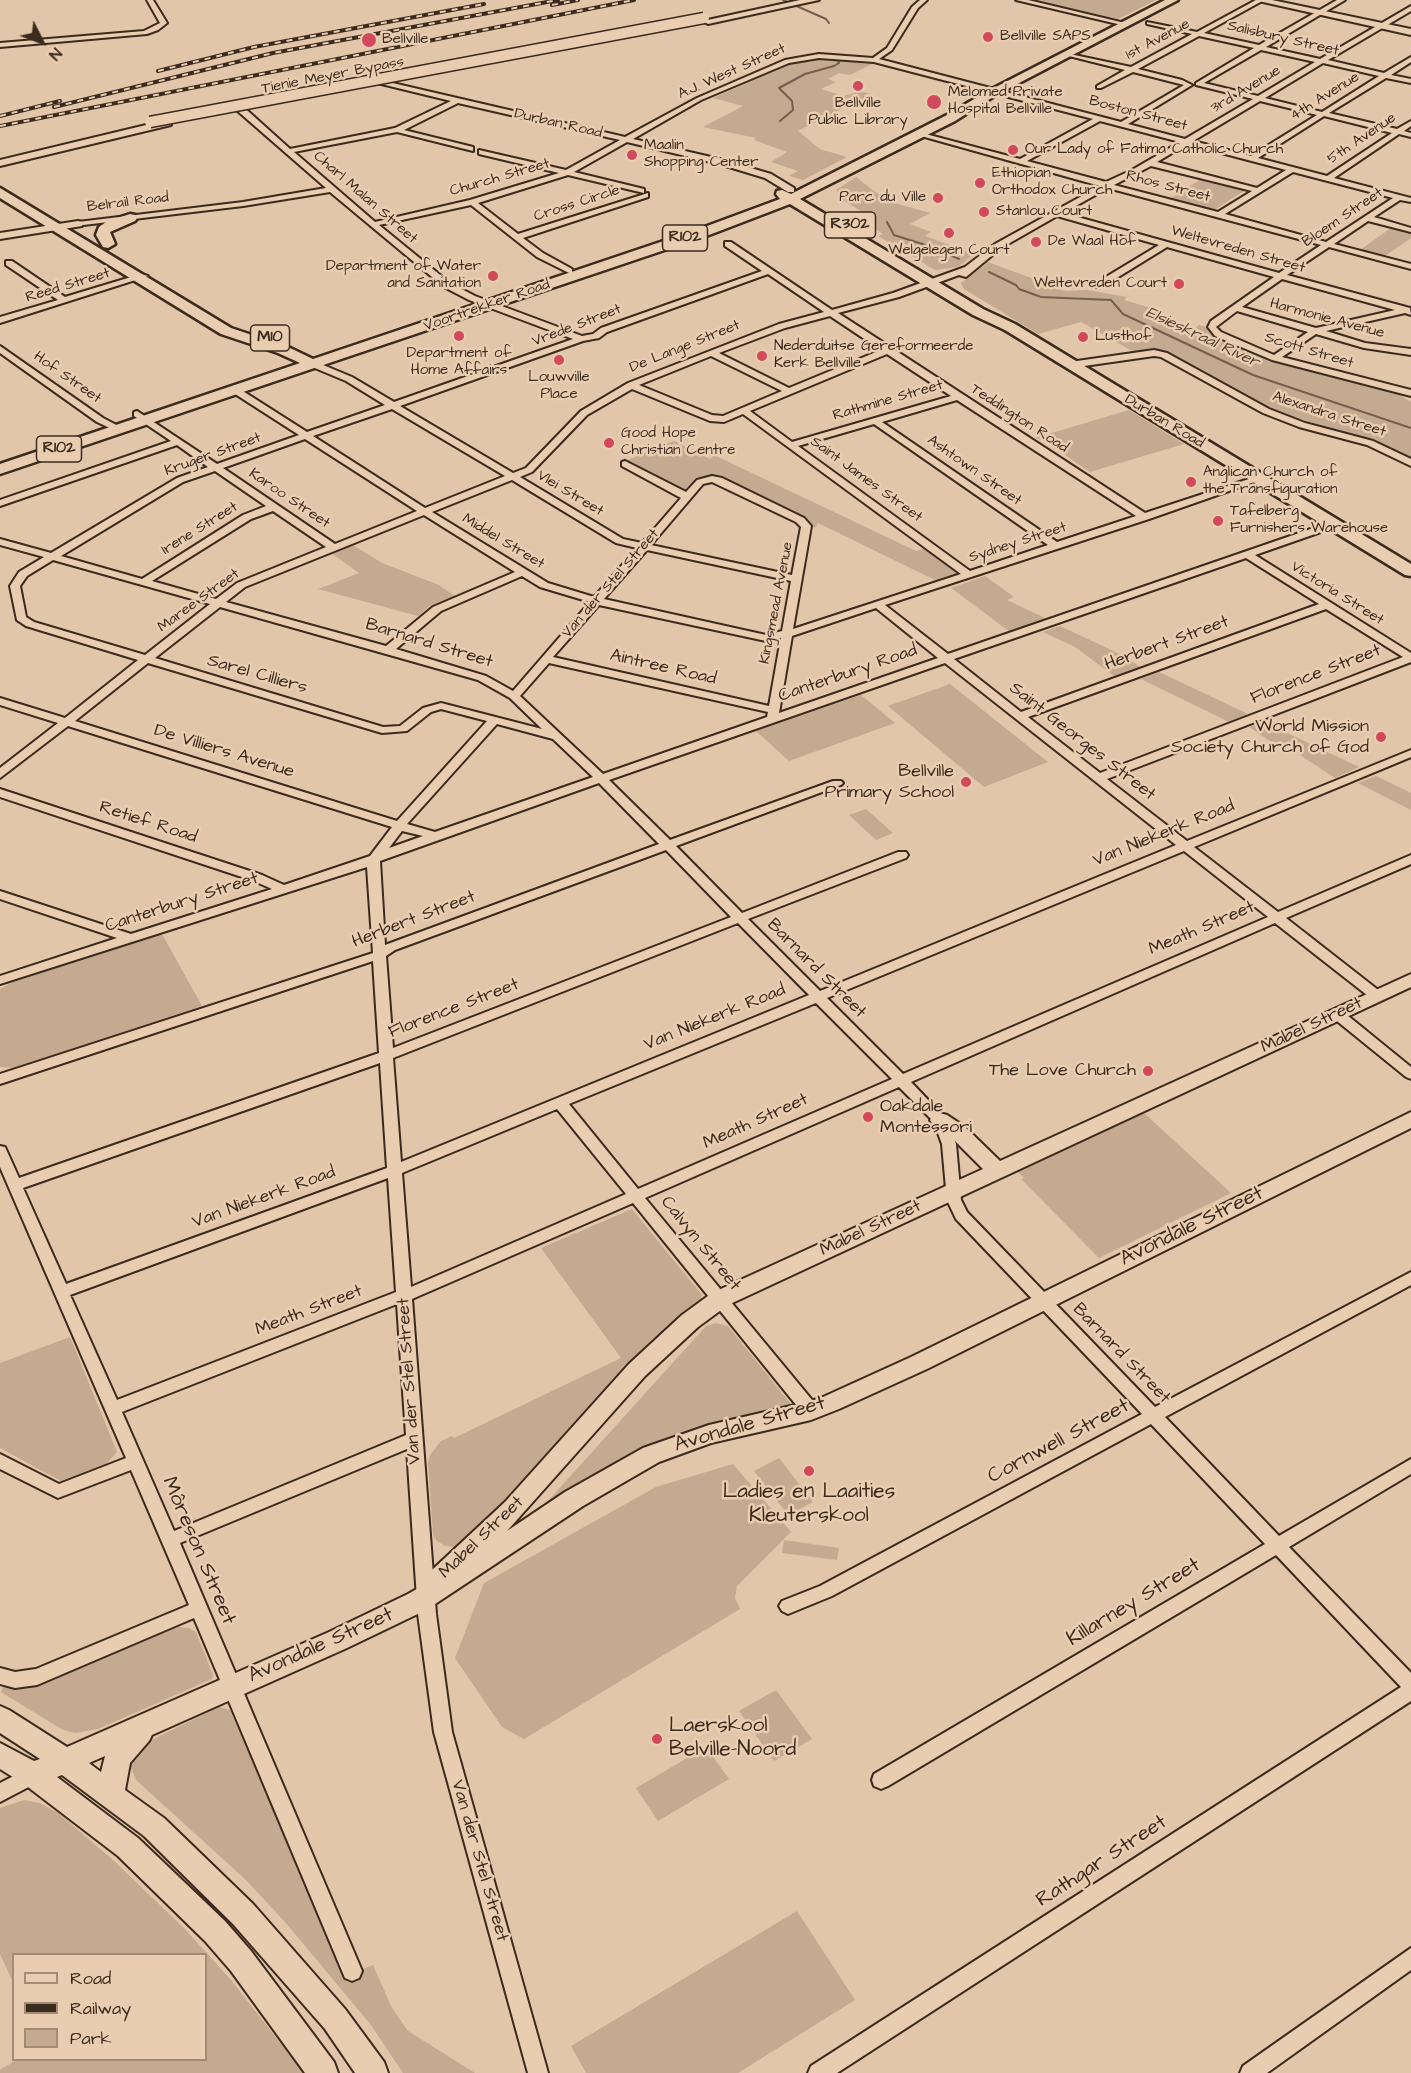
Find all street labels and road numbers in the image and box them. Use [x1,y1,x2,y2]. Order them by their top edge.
street label: 1st Avenue [1123,16,1193,64]
street label: Salisbury Street [1225,17,1341,61]
street label: A.J. West Street [675,40,789,104]
street label: Tienie Meyer Bypass [260,53,406,99]
street label: 3rd Avenue [1208,62,1284,118]
street label: 4th Avenue [1287,69,1363,125]
street label: Boston Street [1087,92,1189,136]
street label: Durban Road [512,105,604,143]
street label: 5th Avenue [1324,109,1400,169]
street label: Charl Malan Street [309,148,421,248]
street label: Church Street [448,155,552,201]
street label: Rhos Street [1124,167,1212,207]
street label: Cross Circle [532,182,622,226]
street label: Bloem Street [1299,184,1387,252]
street label: Belrail Road [86,189,170,217]
road number: R302 [824,212,876,238]
street label: Weltevreden Street [1169,222,1307,278]
road number: R102 [662,225,708,251]
street label: Reed Street [24,265,112,307]
street label: Voortrekker Road [422,276,552,336]
street label: Harmonie Avenue [1268,295,1386,343]
street label: Vrede Street [530,301,624,351]
street label: De Lange Street [627,317,743,377]
road number: M10 [250,325,290,351]
street label: Scott Street [1262,329,1356,373]
street label: Hof Street [30,348,104,408]
street label: Rathmine Street [831,377,945,425]
street label: Teddington Road [967,381,1071,457]
street label: Alexandra Street [1270,388,1388,442]
street label: Durban Road [1121,391,1207,453]
street label: Kruger Street [162,429,264,481]
street label: Ashtown Street [923,432,1025,510]
street label: Saint James Street [806,433,926,527]
road number: R102 [36,436,82,462]
street label: Karoo Street [245,465,333,533]
street label: Vlei Street [533,467,607,521]
street label: Irene Street [159,498,241,560]
street label: Middel Street [459,510,547,574]
street label: Sydney Street [967,519,1069,567]
street label: Van der Stel Street [559,526,663,642]
street label: Kingsmead Avenue [756,540,798,666]
street label: Victoria Street [1287,558,1387,630]
street label: Maree Street [155,565,243,637]
street label: Herbert Street [1102,612,1232,676]
street label: Barnard Street [363,614,495,674]
street label: Canterbury Road [776,640,920,708]
street label: Florence Street [1248,640,1384,710]
street label: Aintree Road [608,645,718,691]
street label: Sarel Cilliers [205,650,309,700]
street label: Saint Georges Street [1004,678,1160,806]
street label: De Villiers Avenue [151,720,297,784]
street label: Van Niekerk Road [1090,796,1238,872]
street label: Retief Road [96,797,200,849]
street label: Canterbury Street [103,868,261,938]
street label: Herbert Street [349,887,479,953]
street label: Meath Street [1146,897,1258,961]
street label: Barnard Street [762,915,870,1023]
street label: Florence Street [386,974,522,1044]
street label: Van Niekerk Road [641,980,789,1056]
street label: Mabel Street [1258,993,1366,1059]
street label: Meath Street [700,1089,812,1155]
street label: Van Niekerk Road [189,1162,339,1234]
street label: Avondale Street [1116,1181,1268,1273]
street label: Calvyn Street [655,1192,745,1296]
street label: Mabel Street [817,1196,925,1262]
street label: Meath Street [253,1281,365,1341]
street label: Van der Stel Street [393,1297,427,1465]
street label: Barnard Street [1067,1299,1175,1409]
street label: Avondale Street [672,1391,828,1459]
street label: Cornwell Street [984,1394,1134,1490]
street label: Môreson Street [155,1473,241,1629]
street label: Mabel Street [435,1492,529,1584]
street label: Killarney Street [1063,1553,1205,1653]
street label: Avondale Street [245,1603,397,1689]
street label: Van der Stel Street [446,1778,512,1944]
street label: Rathgar Street [1032,1810,1172,1914]

